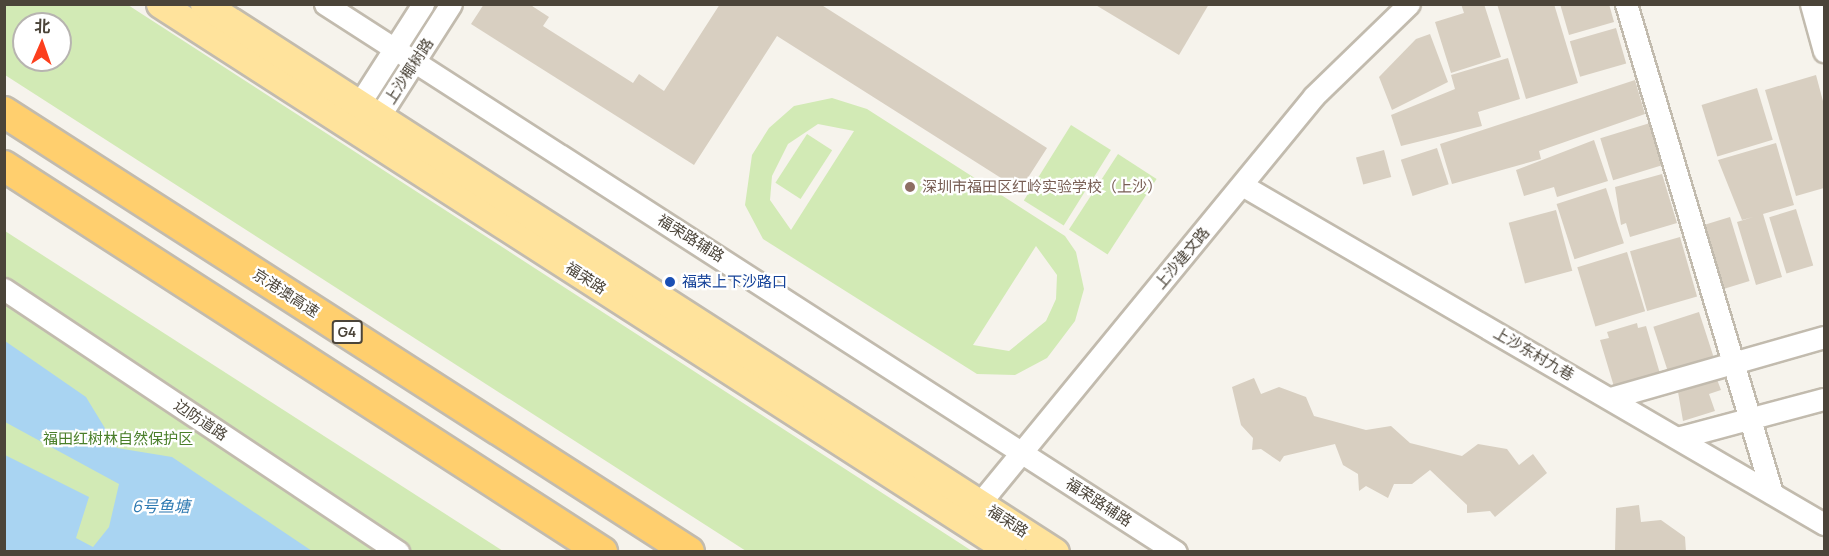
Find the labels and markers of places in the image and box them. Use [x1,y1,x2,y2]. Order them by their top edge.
place label: 深圳市福田区红岭实验学校（上沙） [922,178,1162,196]
marker: 深圳市福田区红岭实验学校（上沙） [903,180,917,194]
place label: 福荣上下沙路口 [682,273,787,291]
marker: 福荣上下沙路口 [663,275,677,289]

